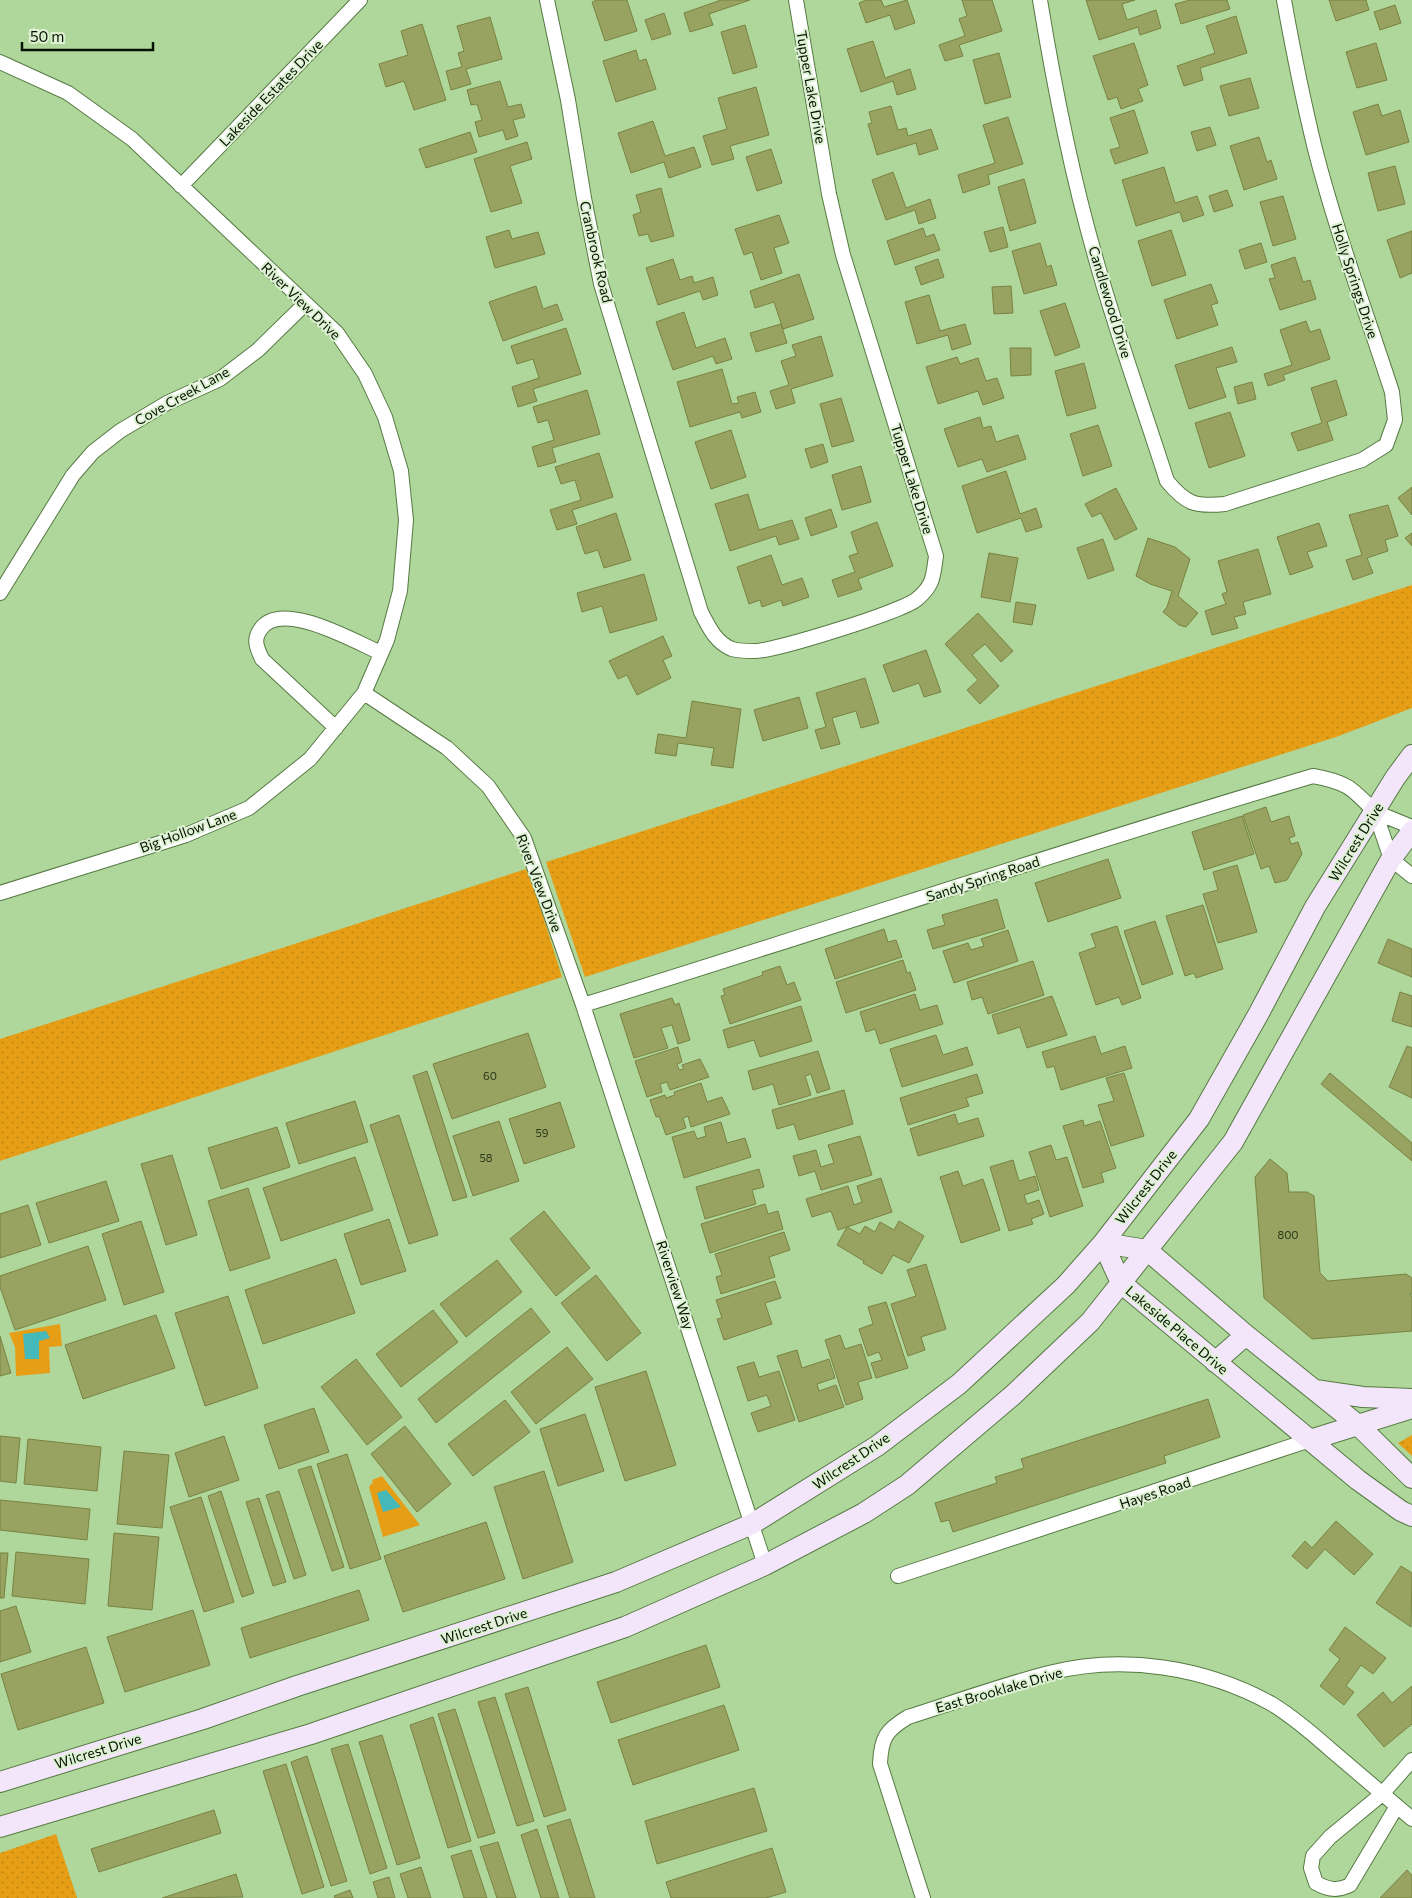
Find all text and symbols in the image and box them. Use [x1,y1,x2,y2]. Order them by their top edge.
scale bar [22,20,154,52]
text: 50 m [30,27,64,45]
street label: Tupper Lake Drive [793,29,830,145]
street label: Lakeside Estates Drive [215,36,326,150]
street label: Cranbrook Road [577,199,616,304]
street label: Holly Springs Drive [1329,221,1382,341]
street label: Candlewood Drive [1085,244,1136,360]
street label: River View Drive [258,259,345,343]
street label: Cove Creek Lane [132,363,232,429]
street label: Tupper Lake Drive [888,422,937,536]
street label: Wilcrest Drive [1325,799,1387,884]
street label: Big Hollow Lane [137,805,238,856]
street label: River View Drive [513,831,566,934]
street label: Sandy Spring Road [924,852,1042,905]
house number: 60 [483,1069,497,1082]
house number: 59 [536,1126,549,1139]
street label: Wilcrest Drive [1111,1146,1180,1227]
house number: 58 [480,1151,493,1164]
house number: 800 [1277,1228,1299,1241]
street label: Riverview Way [653,1238,698,1332]
street label: Lakeside Place Drive [1123,1282,1232,1377]
street label: Wilcrest Drive [809,1428,893,1493]
street label: Hayes Road [1117,1473,1193,1512]
street label: Wilcrest Drive [439,1604,529,1647]
street label: East Brooklake Drive [933,1663,1064,1716]
street label: Wilcrest Drive [52,1729,143,1772]

